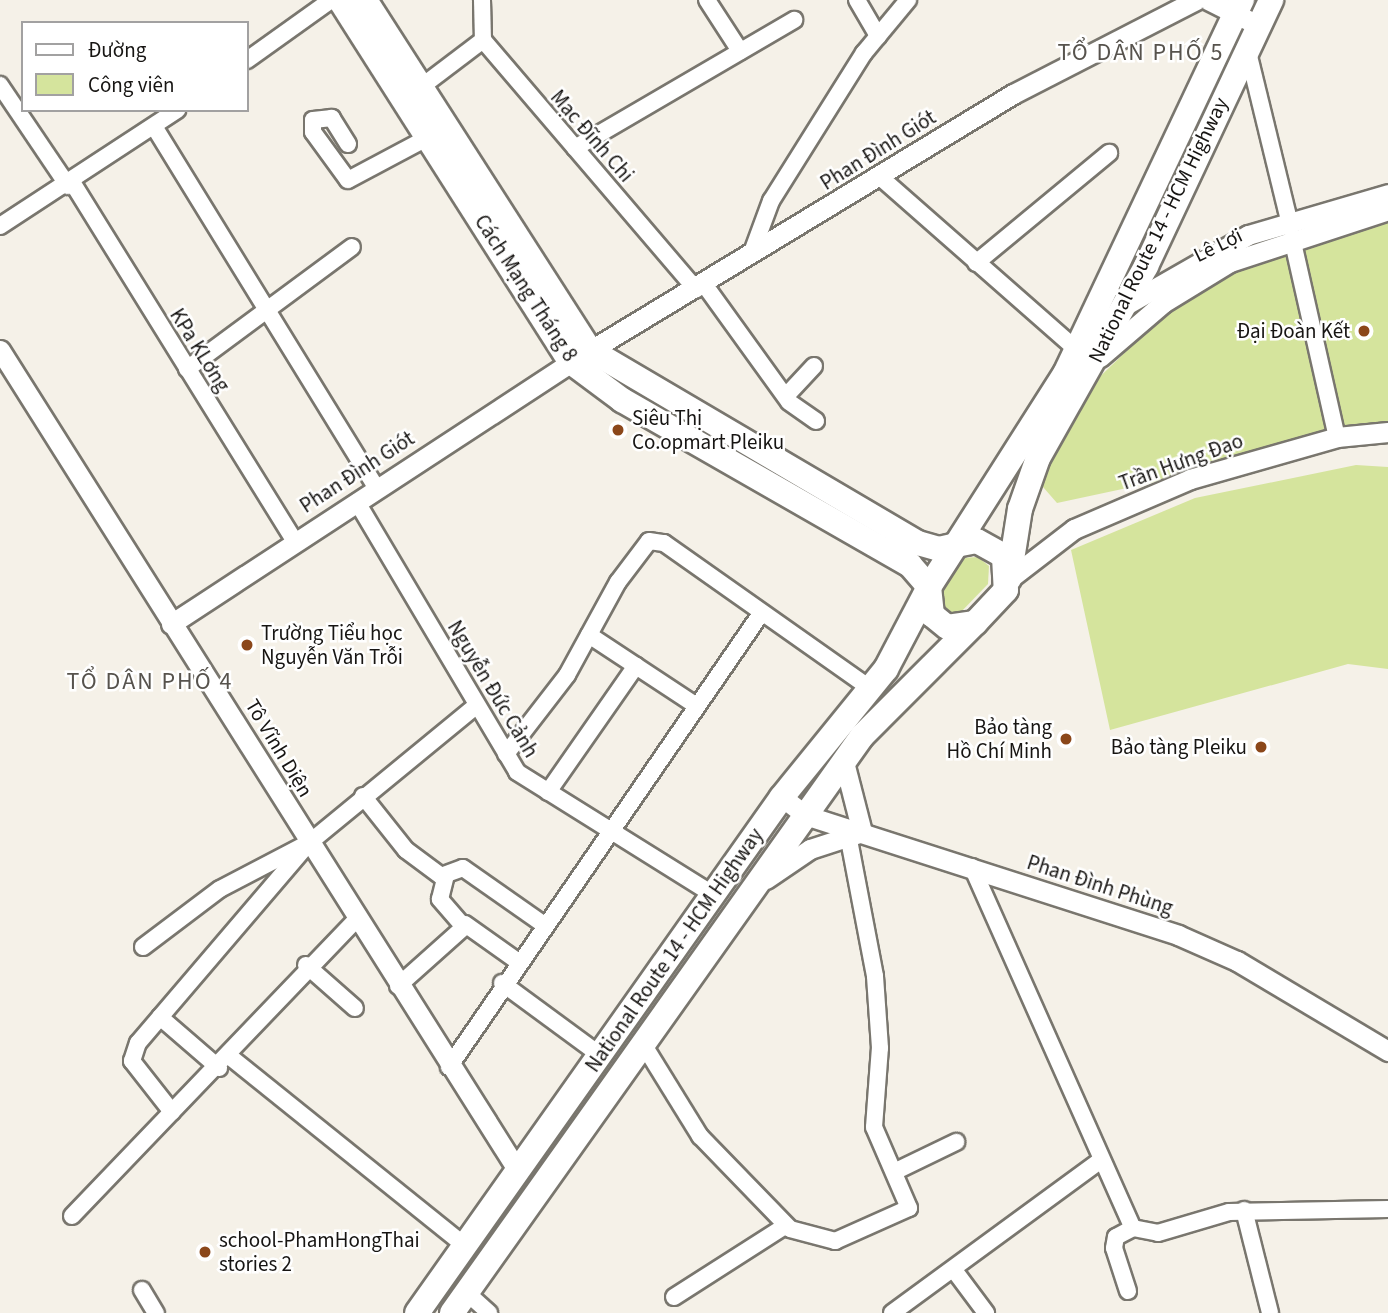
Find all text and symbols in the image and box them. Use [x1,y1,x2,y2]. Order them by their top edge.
legend [21,21,248,112]
text: Đường [88,35,146,65]
district label: TỔ DÂN PHỐ 5 [1059,39,1223,67]
text: Công viên [88,70,175,100]
street label: Mạc Đĩnh Chi [545,85,639,187]
street label: National Route 14 - HCM Highway [1083,93,1233,367]
street label: Phan Đình Giót [816,104,940,196]
street label: Cách Mạng Tháng 8 [469,210,583,366]
street label: Lê Lợi [1190,222,1246,268]
street label: KPa KLơng [165,304,235,396]
place label: Đại Đoàn Kết [1237,318,1350,344]
marker: Đại Đoàn Kết [1356,323,1372,339]
place label: Siêu Thị Co.opmart Pleiku [632,405,784,455]
marker: Siêu Thị Co.opmart Pleiku [610,422,626,438]
street label: Phan Đình Giót [295,426,419,518]
street label: Trần Hưng Đạo [1116,428,1246,496]
street label: Nguyễn Đức Cảnh [442,616,544,762]
place label: Trường Tiểu học Nguyễn Văn Trỗi [261,620,403,670]
marker: Trường Tiểu học Nguyễn Văn Trỗi [239,637,255,653]
district label: TỔ DÂN PHỐ 4 [68,668,232,696]
street label: Tô Vĩnh Diện [240,694,318,802]
place label: Bảo tàng Hồ Chí Minh [947,714,1052,764]
marker: Bảo tàng Hồ Chí Minh [1058,731,1074,747]
place label: Bảo tàng Pleiku [1111,734,1247,760]
marker: Bảo tàng Pleiku [1253,739,1269,755]
street label: National Route 14 - HCM Highway [580,823,768,1077]
street label: Phan Đình Phùng [1024,850,1176,920]
place label: school-PhamHongThai stories 2 [219,1227,420,1277]
marker: school-PhamHongThai stories 2 [197,1244,213,1260]

